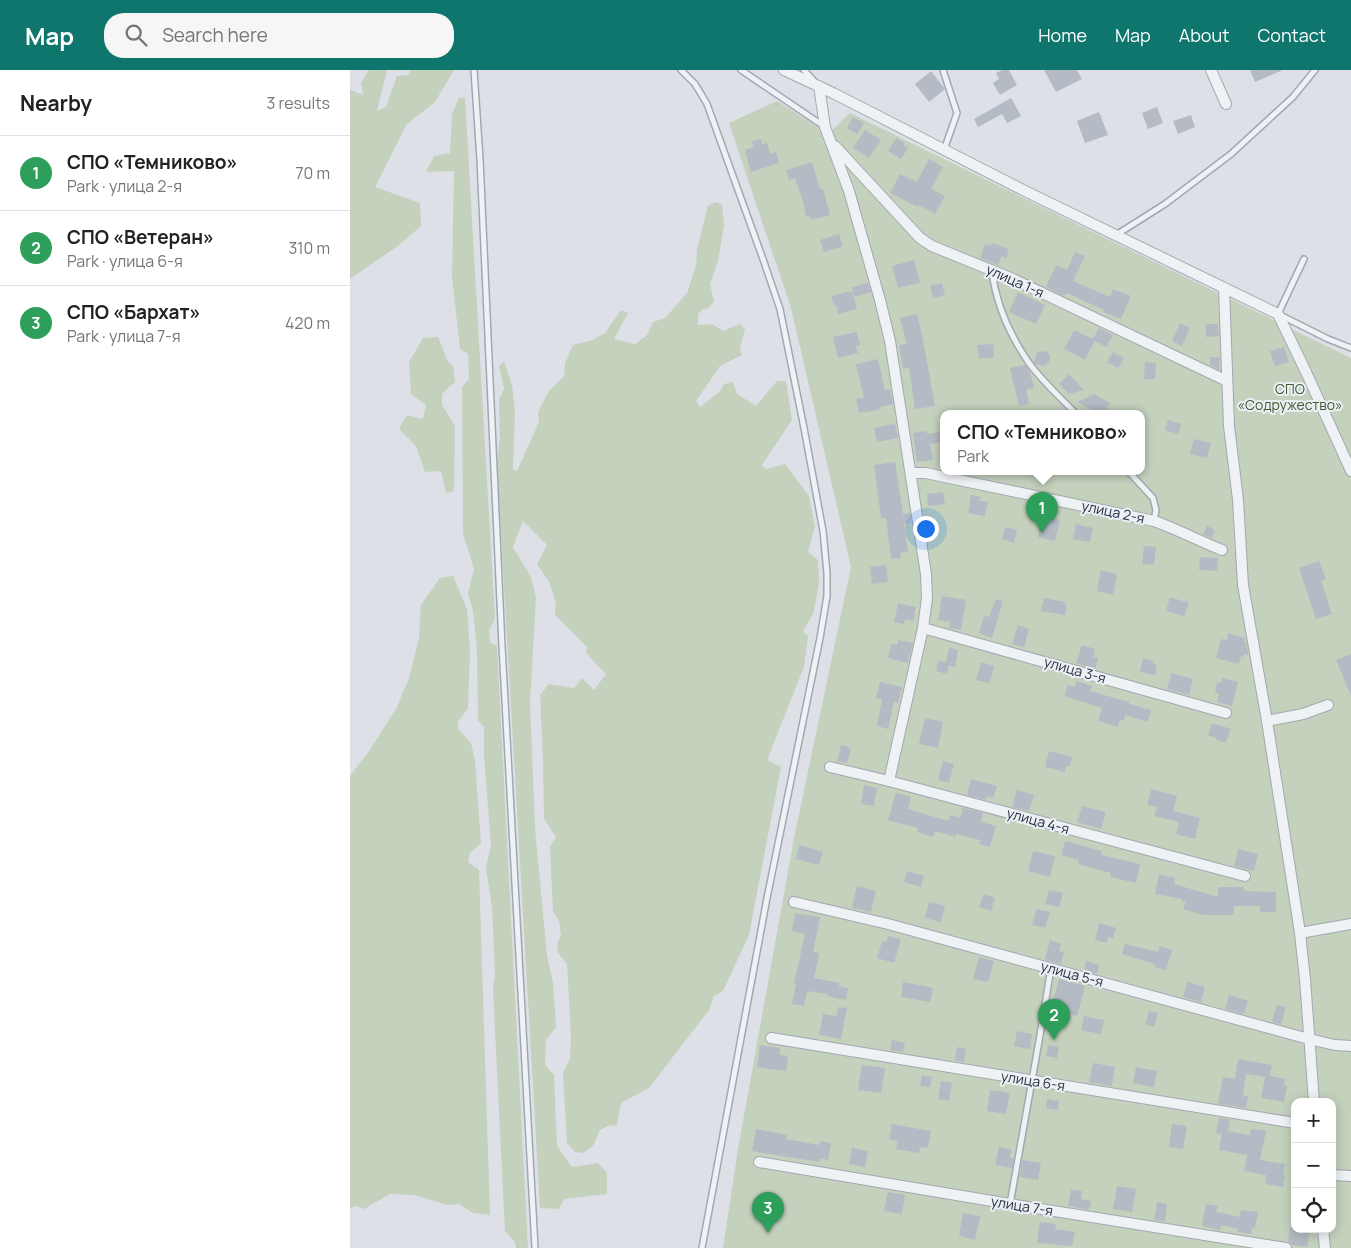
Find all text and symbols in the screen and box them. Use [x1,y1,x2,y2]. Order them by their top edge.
search box [104,13,454,58]
text: Map [25,19,74,52]
icon: search [122,21,150,49]
text: Search here [162,22,268,48]
text: Home [1038,23,1087,47]
text: Map [1115,23,1151,47]
text: About [1179,23,1229,47]
text: Contact [1257,23,1326,47]
text: Nearby [20,89,92,117]
text: 3 results [267,92,330,114]
text: СПО «Темниково» [67,149,238,175]
text: 1 [32,162,40,184]
text: 70 m [295,162,330,184]
text: Park · улица 2-я [67,175,182,197]
text: СПО «Ветеран» [67,224,214,250]
text: 2 [31,237,41,259]
text: 310 m [288,237,330,259]
text: Park · улица 6-я [67,250,183,272]
street label: улица 1-я [983,259,1047,302]
text: СПО «Бархат» [67,299,201,325]
text: 3 [31,312,41,334]
text: 420 m [285,312,330,334]
text: Park · улица 7-я [67,325,181,347]
park label: СПО «Содружество» [1237,379,1343,414]
popup [940,410,1145,475]
text: СПО «Темниково» [957,419,1128,445]
text: Park [957,445,989,467]
pin: 1 [1026,492,1058,533]
street label: улица 2-я [1080,496,1146,527]
your location [913,516,939,542]
street label: улица 3-я [1042,652,1108,687]
street label: улица 4-я [1005,803,1072,838]
street label: улица 5-я [1039,956,1106,991]
pin: 2 [1038,999,1070,1040]
street label: улица 6-я [1000,1066,1066,1095]
map controls [1291,1098,1336,1233]
button: + [1291,1098,1336,1143]
button: − [1291,1143,1336,1188]
button: locate [1291,1188,1336,1233]
street label: улица 7-я [990,1191,1055,1220]
pin: 3 [752,1192,784,1233]

